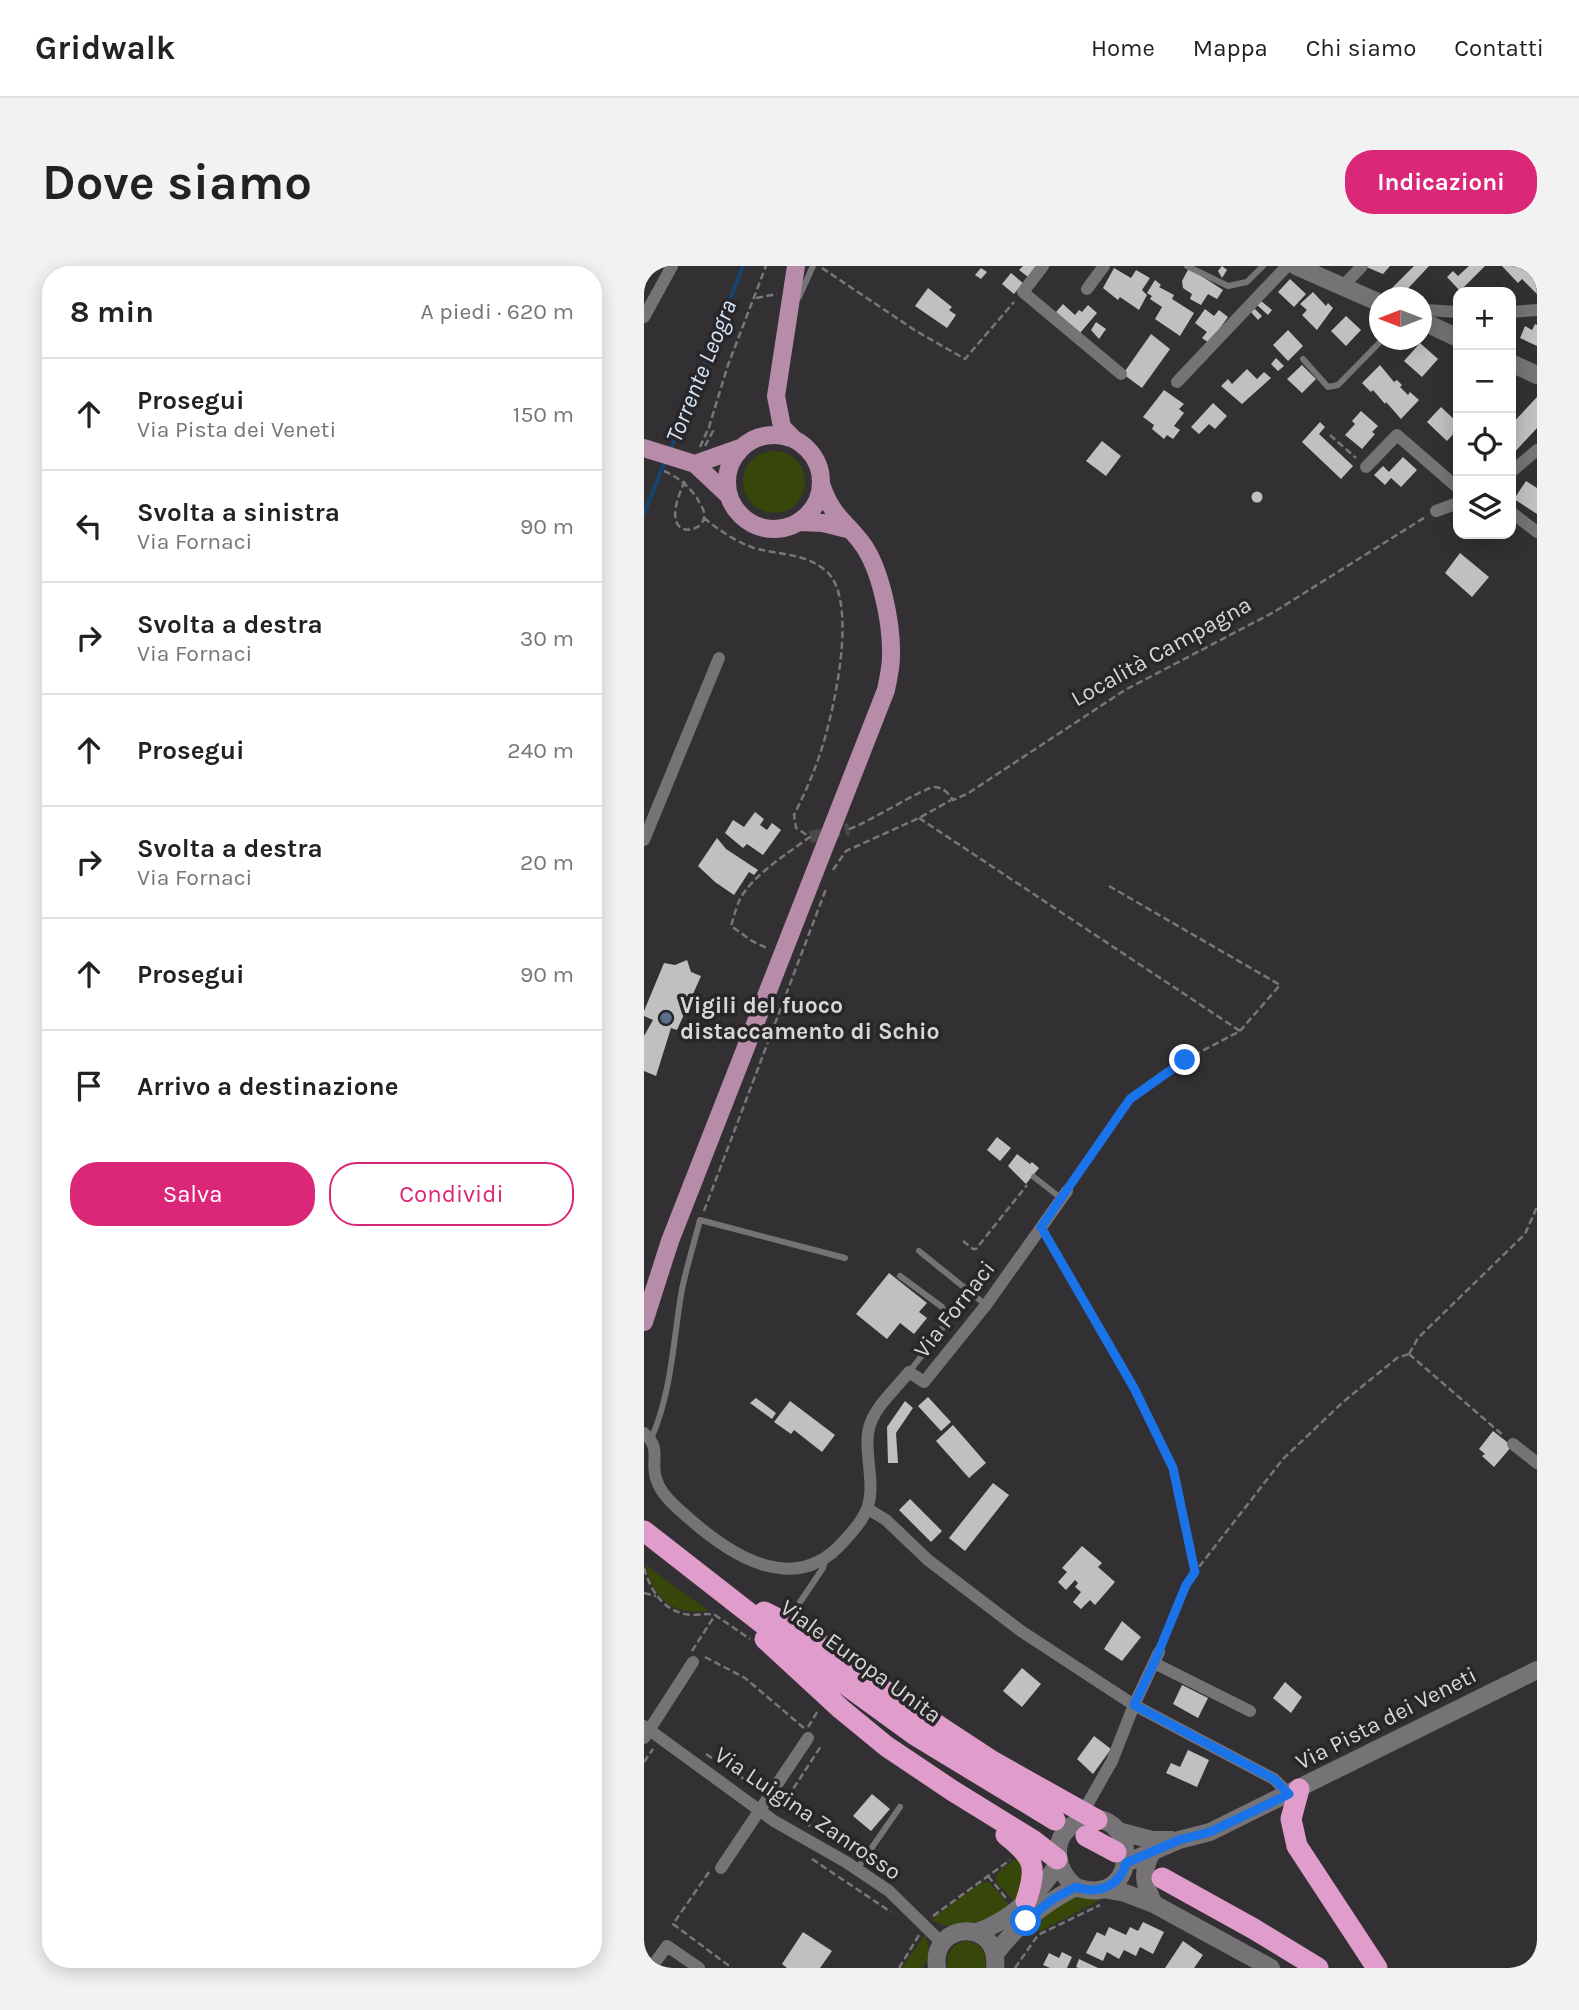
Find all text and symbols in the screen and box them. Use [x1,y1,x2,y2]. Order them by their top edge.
text: Gridwalk [35,29,175,67]
text: Home [1091,34,1155,62]
text: Mappa [1193,34,1268,62]
text: Chi siamo [1306,34,1416,62]
text: Contatti [1454,34,1544,62]
button: Indicazioni [1345,150,1537,214]
text: Dove siamo [42,154,312,211]
north arrow [1369,287,1432,350]
map controls [1453,287,1516,539]
button: + [1453,287,1516,350]
text: 8 min [70,294,154,330]
water label: Torrente Leogra [660,296,742,446]
text: A piedi · 620 m [421,298,574,325]
button: − [1453,350,1516,413]
text: Prosegui [137,385,244,416]
icon: ahead [70,395,108,433]
text: 150 m [513,401,574,428]
button: locate [1453,413,1516,476]
text: Via Pista dei Veneti [137,416,336,443]
button: layers [1453,476,1516,539]
text: Svolta a sinistra [137,497,340,528]
icon: left [70,507,108,545]
text: 90 m [520,513,574,540]
text: Via Fornaci [137,528,252,555]
street label: Località Campagna [1066,591,1256,712]
text: Svolta a destra [137,609,323,640]
icon: right [70,619,108,657]
text: 30 m [520,625,574,652]
text: Via Fornaci [137,640,252,667]
icon: ahead [70,731,108,769]
text: Prosegui [137,735,244,766]
text: 240 m [507,737,574,764]
text: Svolta a destra [137,833,323,864]
icon: right [70,843,108,881]
text: 20 m [520,849,574,876]
text: Via Fornaci [137,864,252,891]
icon: ahead [70,955,108,993]
text: Prosegui [137,959,244,990]
text: 90 m [520,961,574,988]
place label: Vigili del fuoco distaccamento di Schio [680,992,940,1045]
marker: Vigili del fuoco distaccamento di Schio [658,1010,674,1026]
route end [1169,1044,1200,1075]
icon: arrive [70,1067,108,1105]
text: Arrivo a destinazione [137,1071,399,1102]
button: Salva [70,1162,315,1226]
button: Condividi [329,1162,574,1226]
street label: Via Fornaci [908,1255,1001,1363]
street label: Viale Europa Unita [775,1594,947,1729]
street label: Via Pista dei Veneti [1291,1661,1481,1776]
street label: Via Luigina Zanrosso [709,1741,906,1886]
route start [1010,1905,1041,1936]

